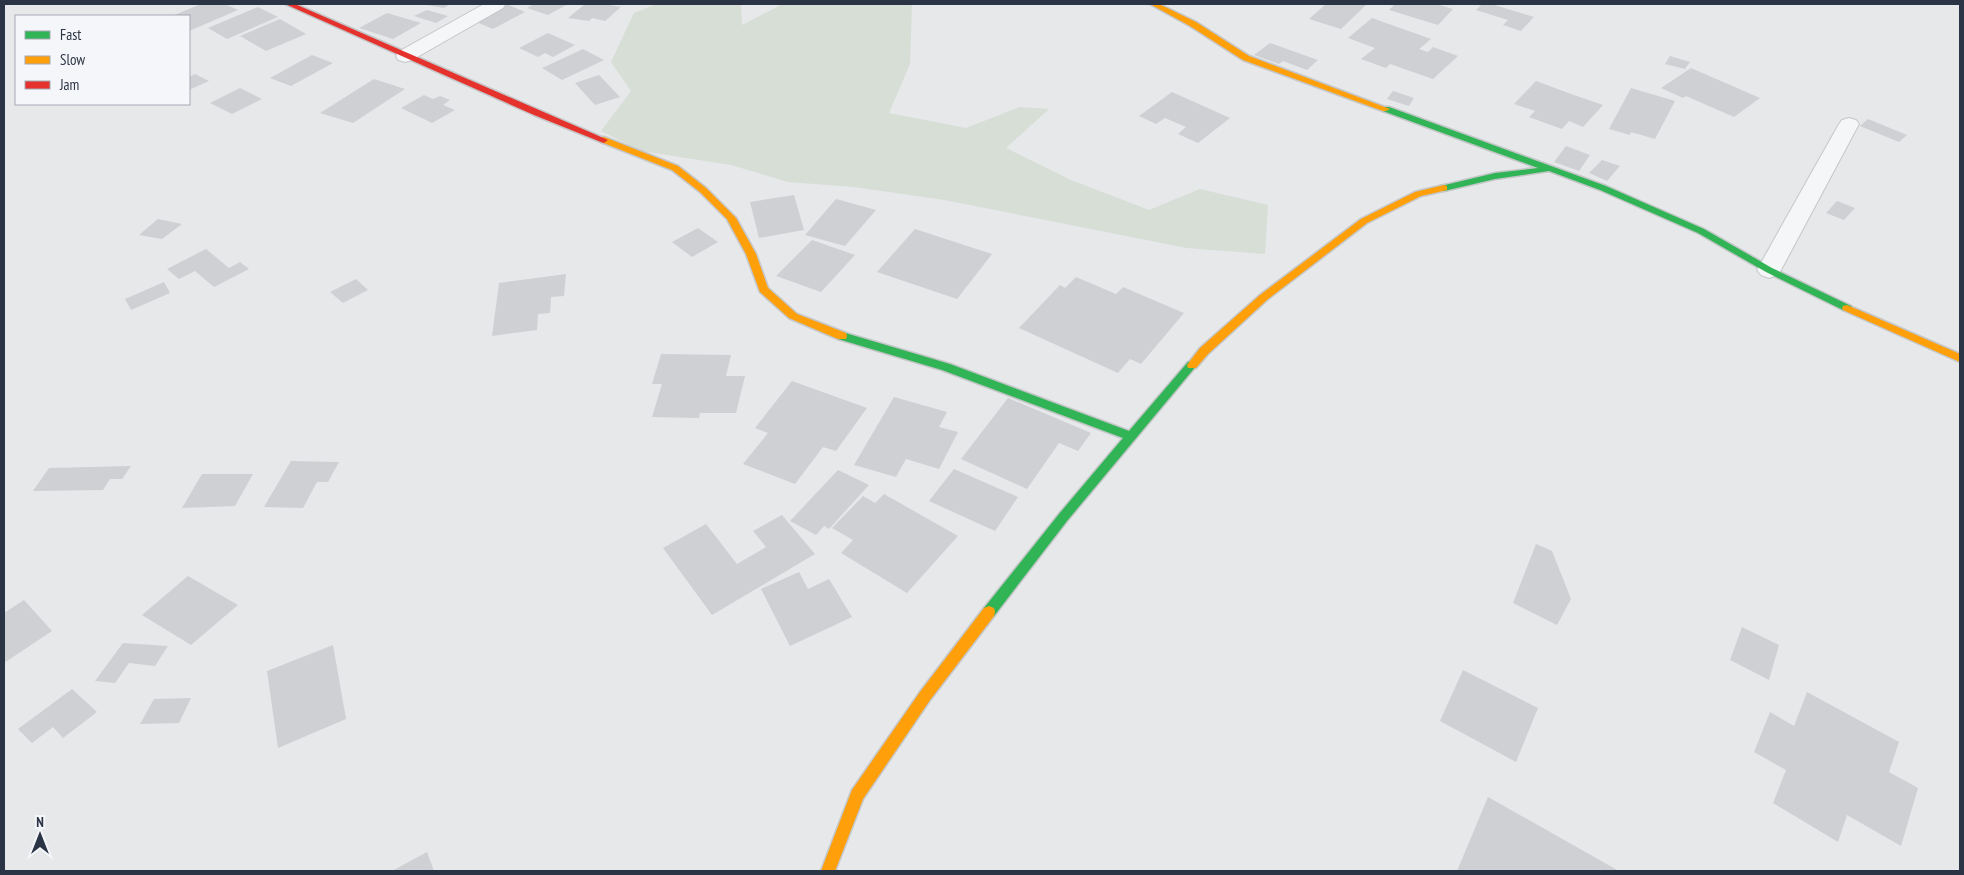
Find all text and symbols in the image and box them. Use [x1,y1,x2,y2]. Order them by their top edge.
legend [15,15,190,105]
text: Fast [60,25,81,44]
text: Slow [60,50,85,69]
text: Jam [59,75,79,94]
north arrow [15,810,65,860]
text: N [36,813,44,831]

